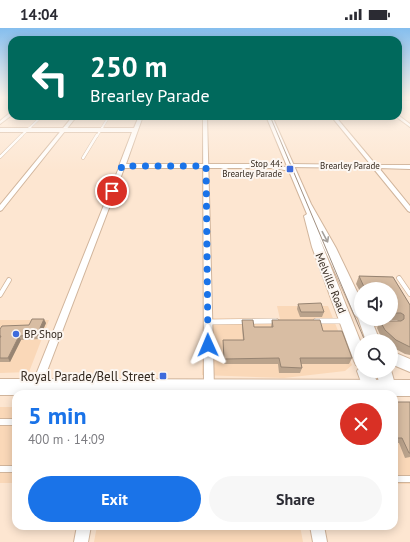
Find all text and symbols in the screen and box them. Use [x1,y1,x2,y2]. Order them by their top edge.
text: 14:04 [20,5,58,24]
text: 250 m [90,48,167,85]
icon: left [24,52,76,104]
text: Brearley Parade [90,84,210,107]
place label: Stop 44: Brearley Parade [222,158,282,179]
street label: Brearley Parade [320,160,380,171]
marker: Stop 44: Brearley Parade [285,164,295,174]
pin [95,174,129,208]
icon: arrive [101,180,123,202]
one-way arrow [322,231,329,243]
street label: Melville Road [313,251,350,315]
map controls [354,282,398,378]
button: sound [354,282,398,326]
position arrow [187,324,229,366]
place label: BP Shop [24,327,63,341]
marker: BP Shop [11,329,21,339]
button: search [354,334,398,378]
place label: Royal Parade/Bell Street [21,368,156,385]
marker: Royal Parade/Bell Street [158,371,168,381]
text: 5 min [28,400,87,431]
button: close [340,403,382,445]
text: 400 m · 14:09 [28,431,105,448]
button: Exit [28,476,201,522]
button: Share [209,476,382,522]

